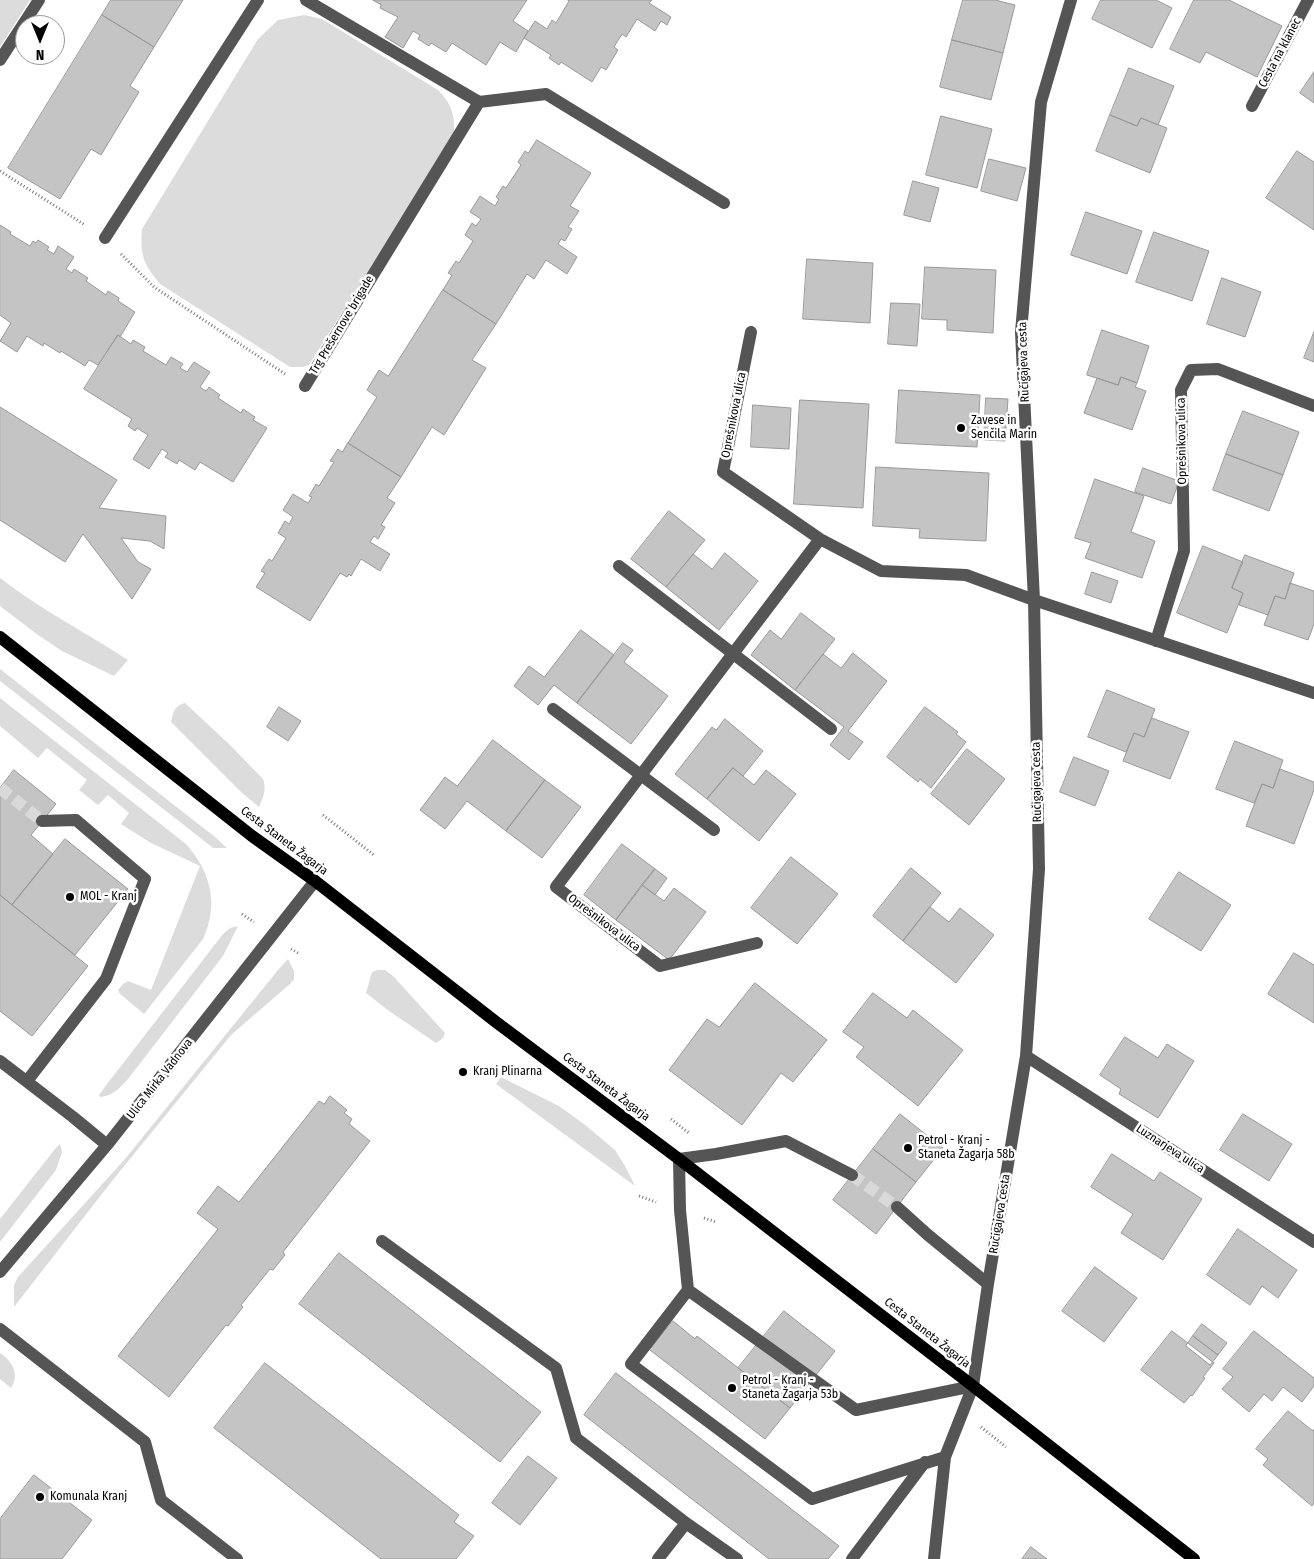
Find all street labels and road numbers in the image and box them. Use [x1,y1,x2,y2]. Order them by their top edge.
street label: Cesta na klanec [1256,16,1304,90]
street label: Trg Prešernove brigade [307,273,377,377]
street label: Ručigajeva cesta [1015,321,1033,403]
street label: Oprešnikova ulica [719,371,749,459]
street label: Oprešnikova ulica [1174,397,1190,485]
street label: Ručigajeva cesta [1029,742,1045,822]
street label: Cesta Staneta Žagarja [238,804,330,878]
street label: Oprešnikova ulica [565,891,643,955]
street label: Ulica Mirka Vadnova [124,1036,196,1122]
street label: Cesta Staneta Žagarja [560,1050,652,1124]
street label: Luznarjeva ulica [1133,1122,1207,1176]
street label: Ručigajeva cesta [987,1173,1013,1255]
street label: Cesta Staneta Žagarja [881,1295,973,1371]

